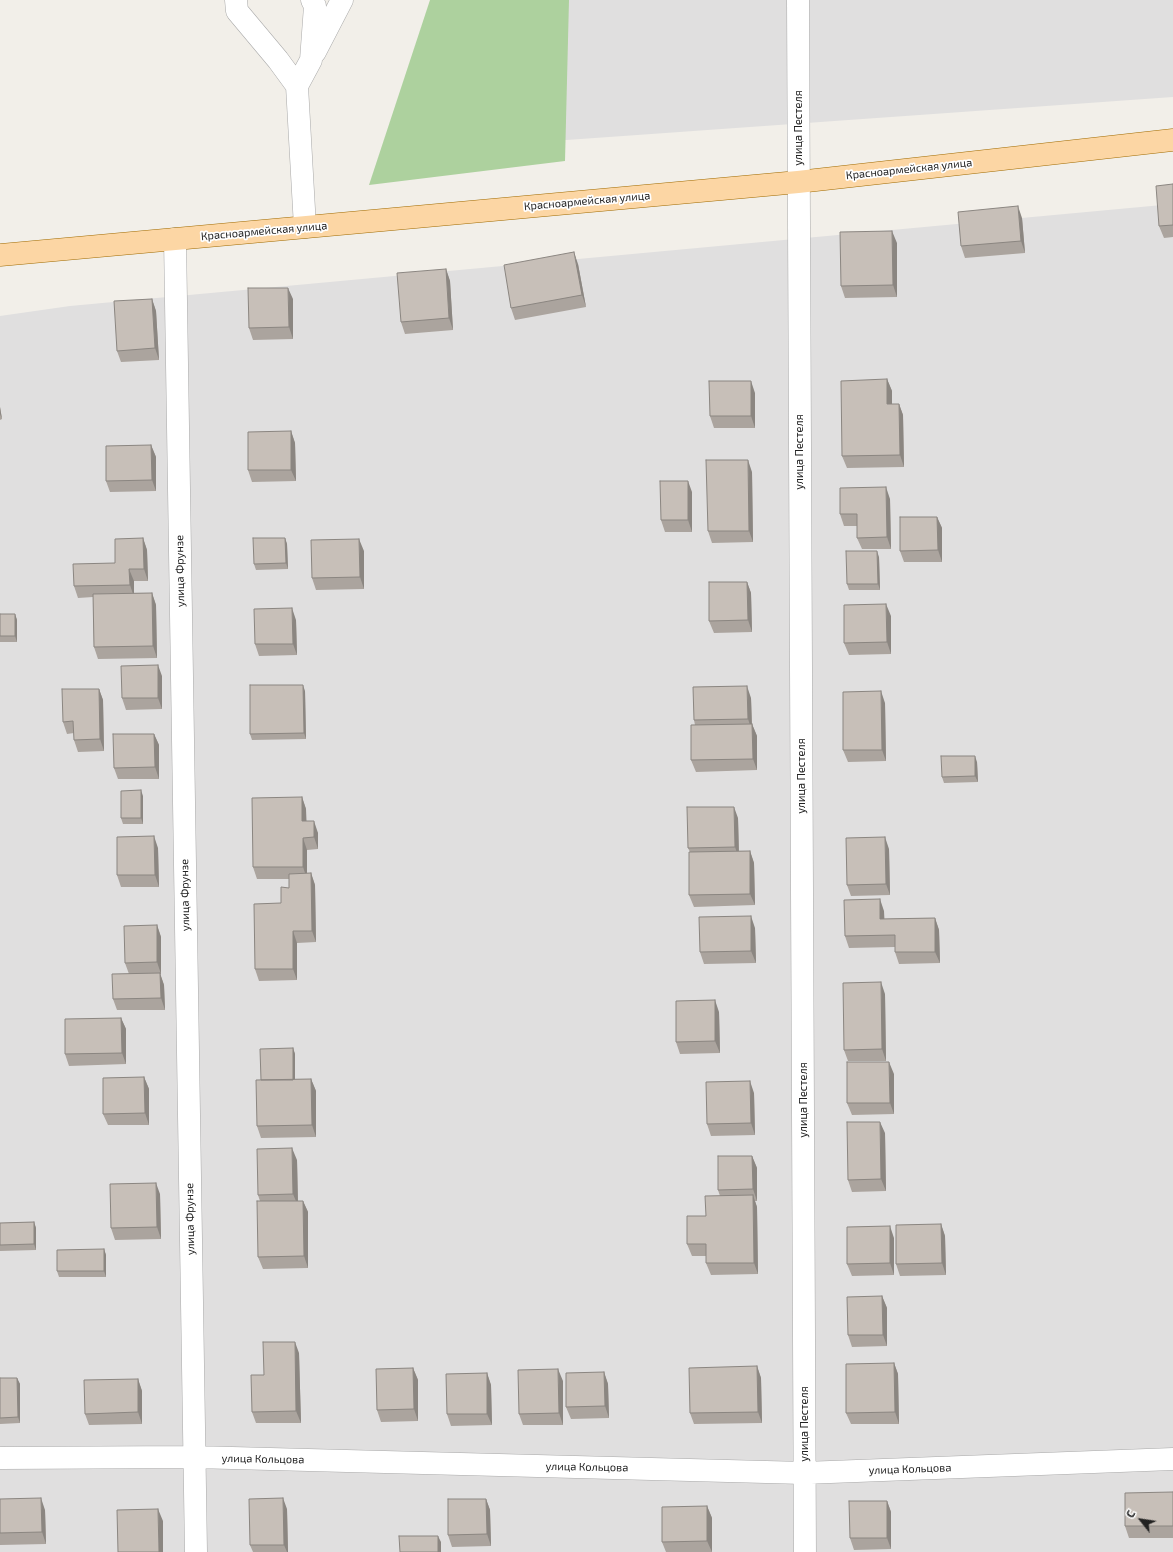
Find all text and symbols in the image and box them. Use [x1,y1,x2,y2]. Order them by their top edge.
street label: улица Пестеля [791,90,805,166]
street label: Красноармейская улица [845,156,973,182]
street label: Красноармейская улица [523,189,651,213]
street label: Красноармейская улица [200,219,328,243]
street label: улица Пестеля [792,414,806,490]
street label: улица Фрунзе [173,535,187,607]
street label: улица Пестеля [794,738,808,814]
street label: улица Фрунзе [178,859,192,931]
street label: улица Пестеля [796,1062,810,1138]
street label: улица Фрунзе [183,1183,197,1255]
street label: улица Пестеля [797,1386,811,1462]
street label: улица Кольцова [222,1452,304,1466]
street label: улица Кольцова [546,1460,628,1474]
street label: улица Кольцова [868,1461,952,1477]
north arrow [1121,1500,1161,1540]
text: С [1123,1508,1137,1520]

